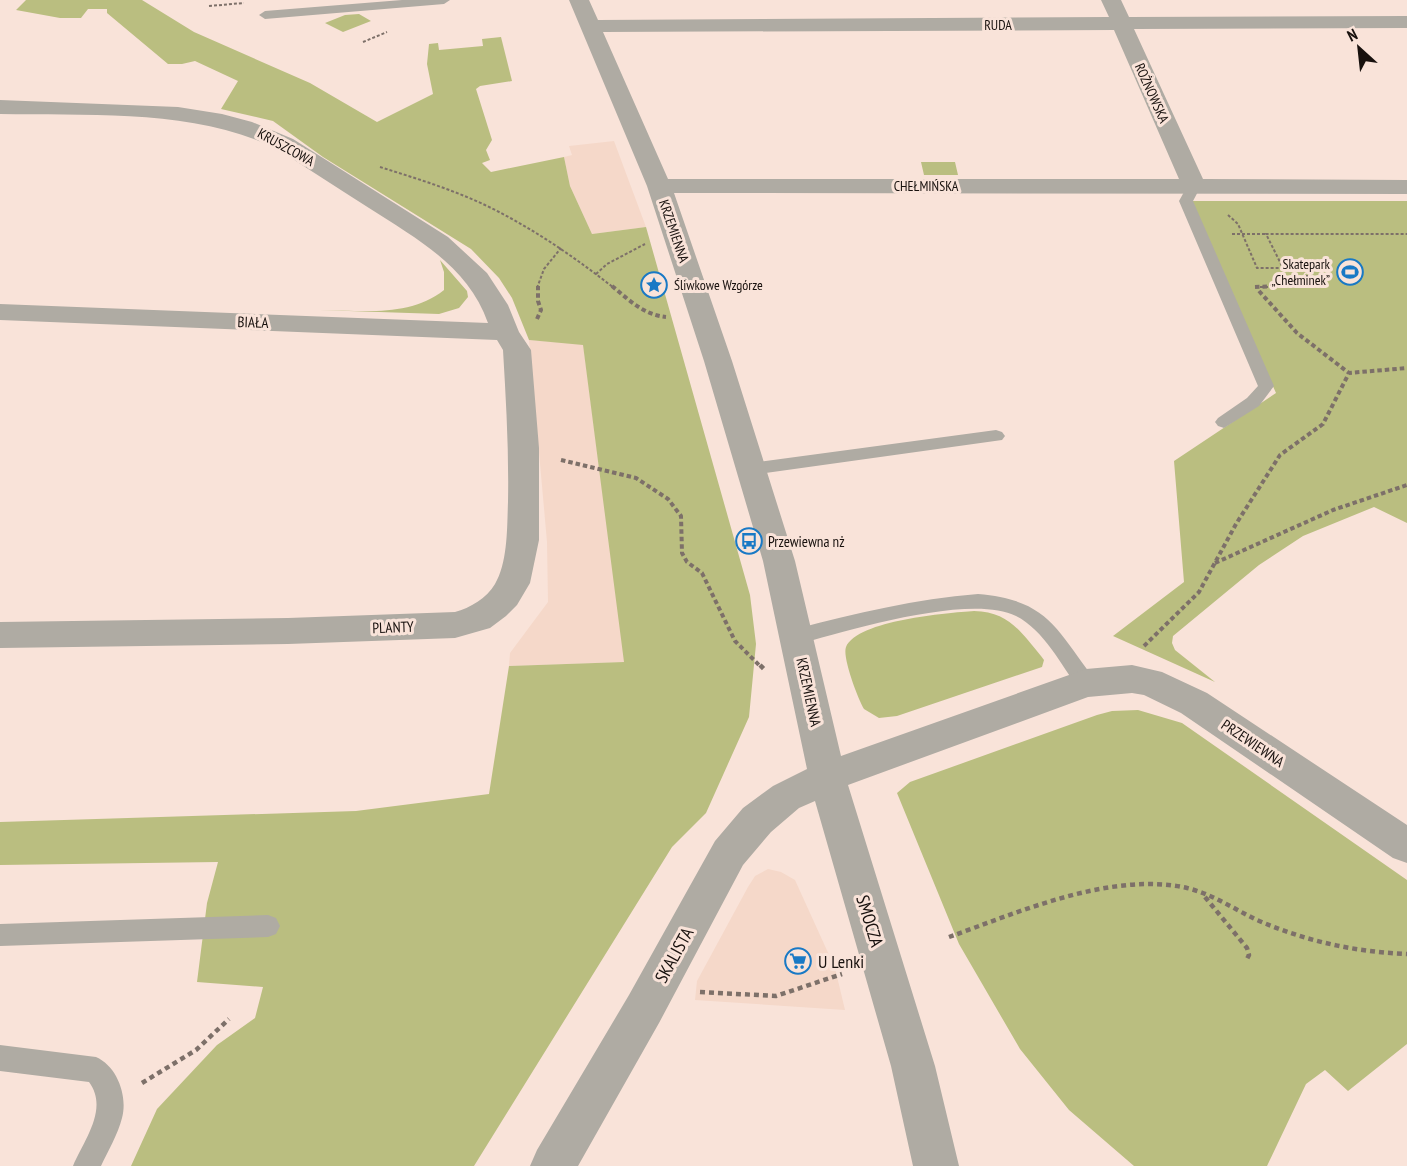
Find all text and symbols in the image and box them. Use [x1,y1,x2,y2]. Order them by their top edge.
street label: RUDA [984,16,1012,34]
north arrow [1329,18,1389,78]
text: N [1344,24,1361,46]
street label: ROŻNOWSKA [1131,60,1173,126]
street label: KRUSZCOWA [255,124,318,170]
street label: CHEŁMIŃSKA [894,177,959,195]
street label: KRZEMIENNA [655,197,693,265]
place label: Skatepark „Chełminek” [1271,255,1331,289]
sports icon: Skatepark „Chełminek” [1335,257,1365,287]
place icon: Śliwkowe Wzgórze [639,270,669,300]
place label: Śliwkowe Wzgórze [674,276,763,294]
street label: BIAŁA [237,312,270,332]
bus stop icon: Przewiewna nż [734,526,764,556]
place label: Przewiewna nż [768,532,845,551]
street label: PLANTY [372,617,414,637]
street label: KRZEMIENNA [792,656,826,729]
street label: PRZEWIEWNA [1218,715,1289,771]
street label: SMOCZA [851,892,889,950]
street label: SKALISTA [649,923,699,987]
supermarket icon: U Lenki [783,946,813,976]
place label: U Lenki [818,950,864,973]

